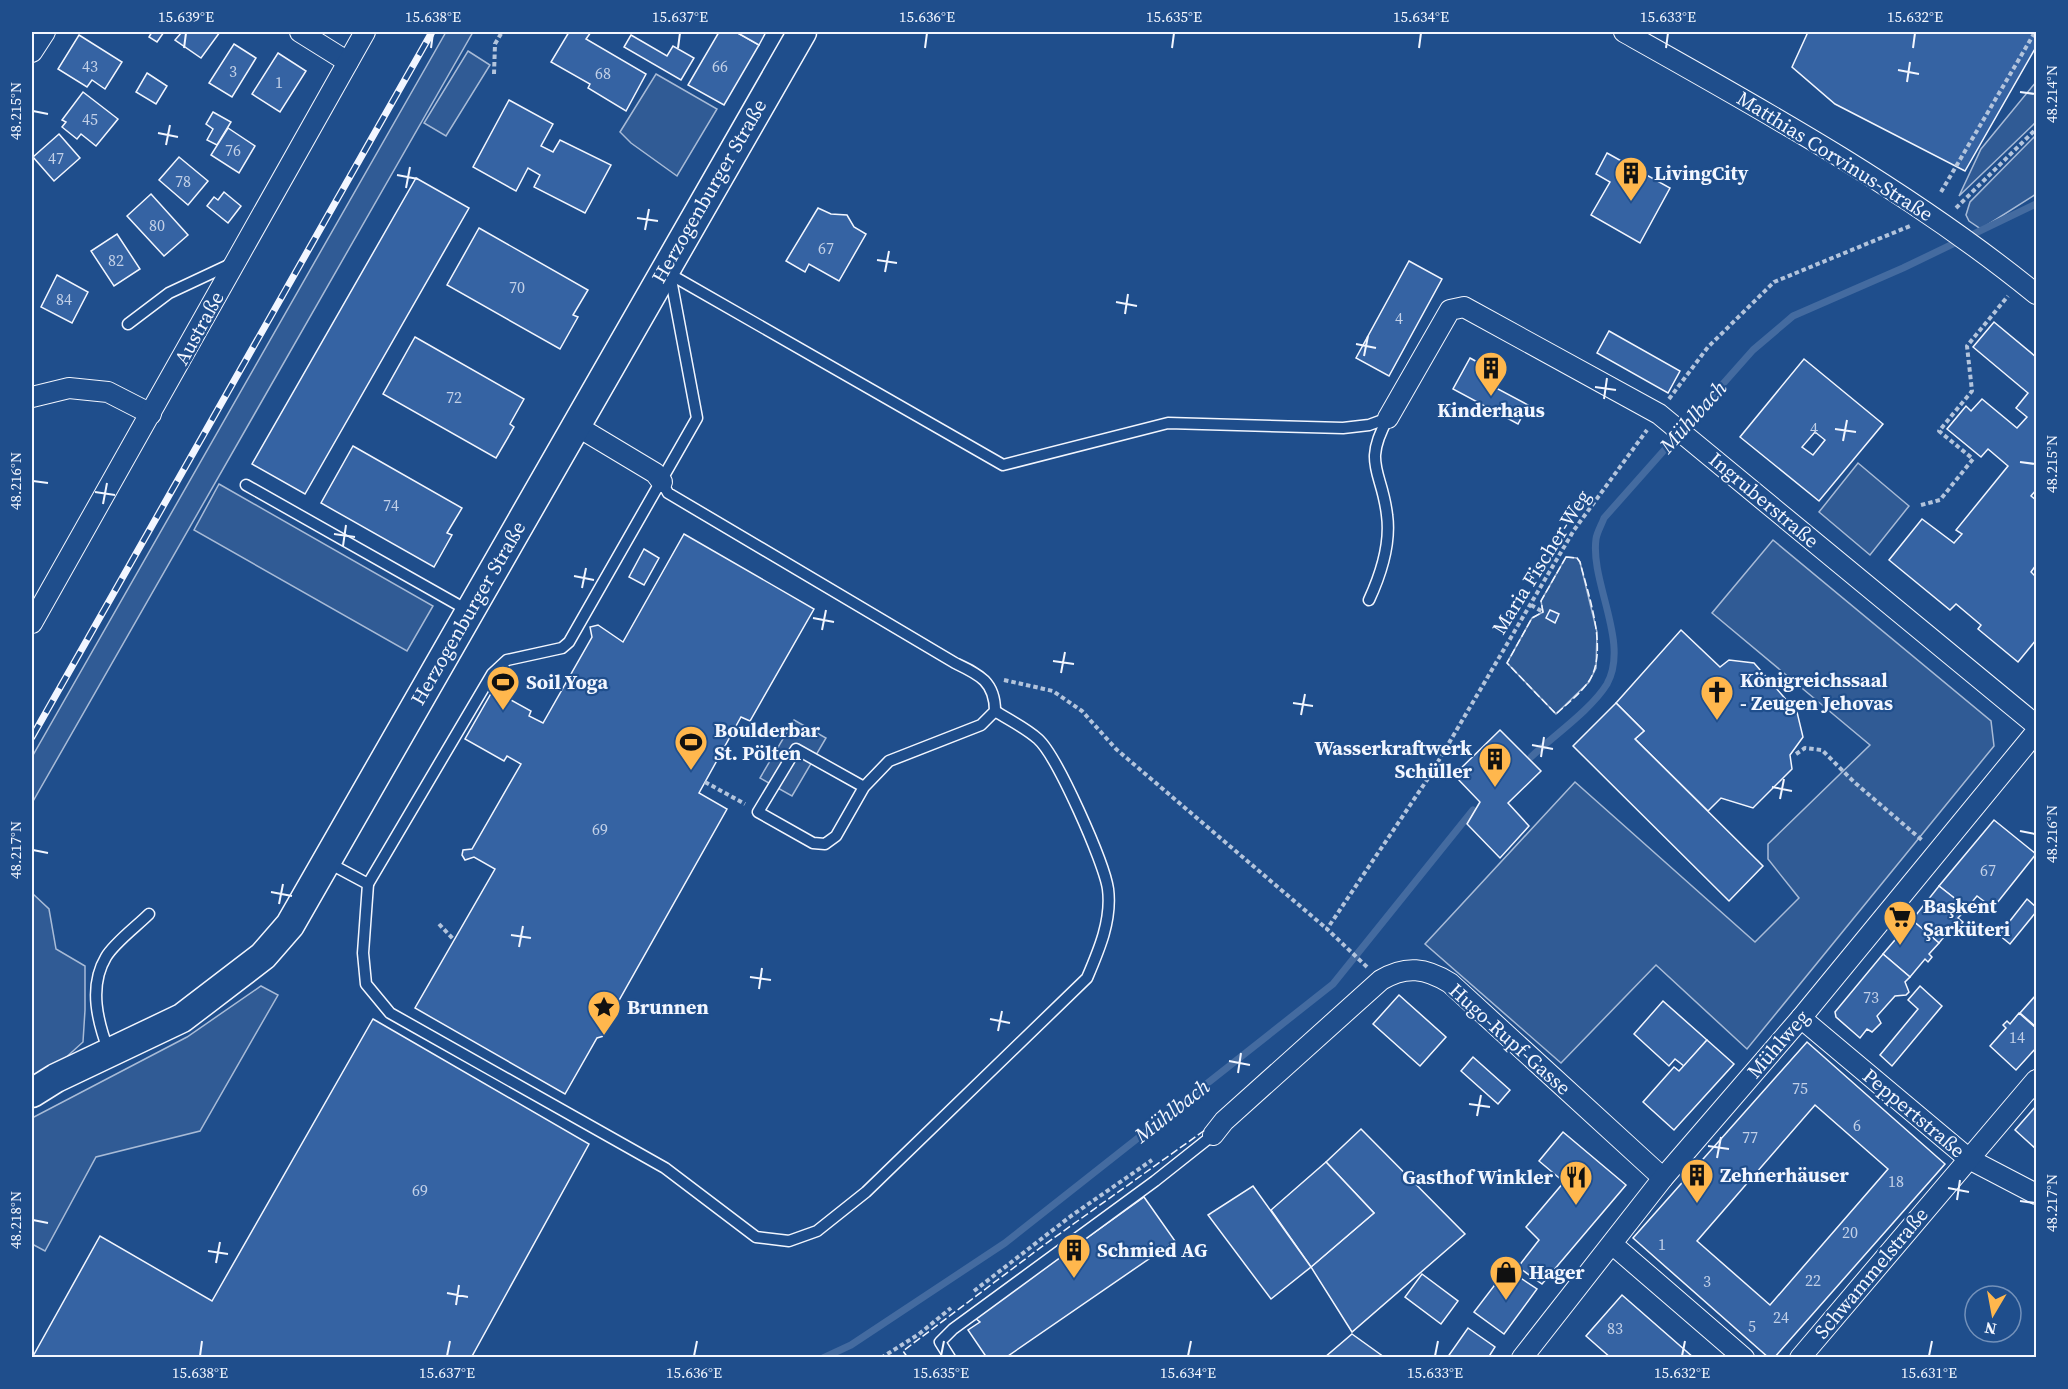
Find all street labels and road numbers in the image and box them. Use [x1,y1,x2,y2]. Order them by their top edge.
street label: Matthias Corvinus-Straße [1732,84,1938,228]
street label: Herzogenburger Straße [645,94,773,288]
street label: Austraße [167,286,231,370]
street label: Ingruberstraße [1703,446,1825,554]
street label: Maria Fischer-Weg [1485,484,1597,640]
street label: Herzogenburger Straße [404,516,532,710]
street label: Hugo-Rupf-Gasse [1443,977,1577,1101]
street label: Mühlweg [1740,1004,1816,1084]
street label: Peppertstraße [1857,1062,1971,1164]
street label: Schwammelstraße [1808,1201,1934,1345]

